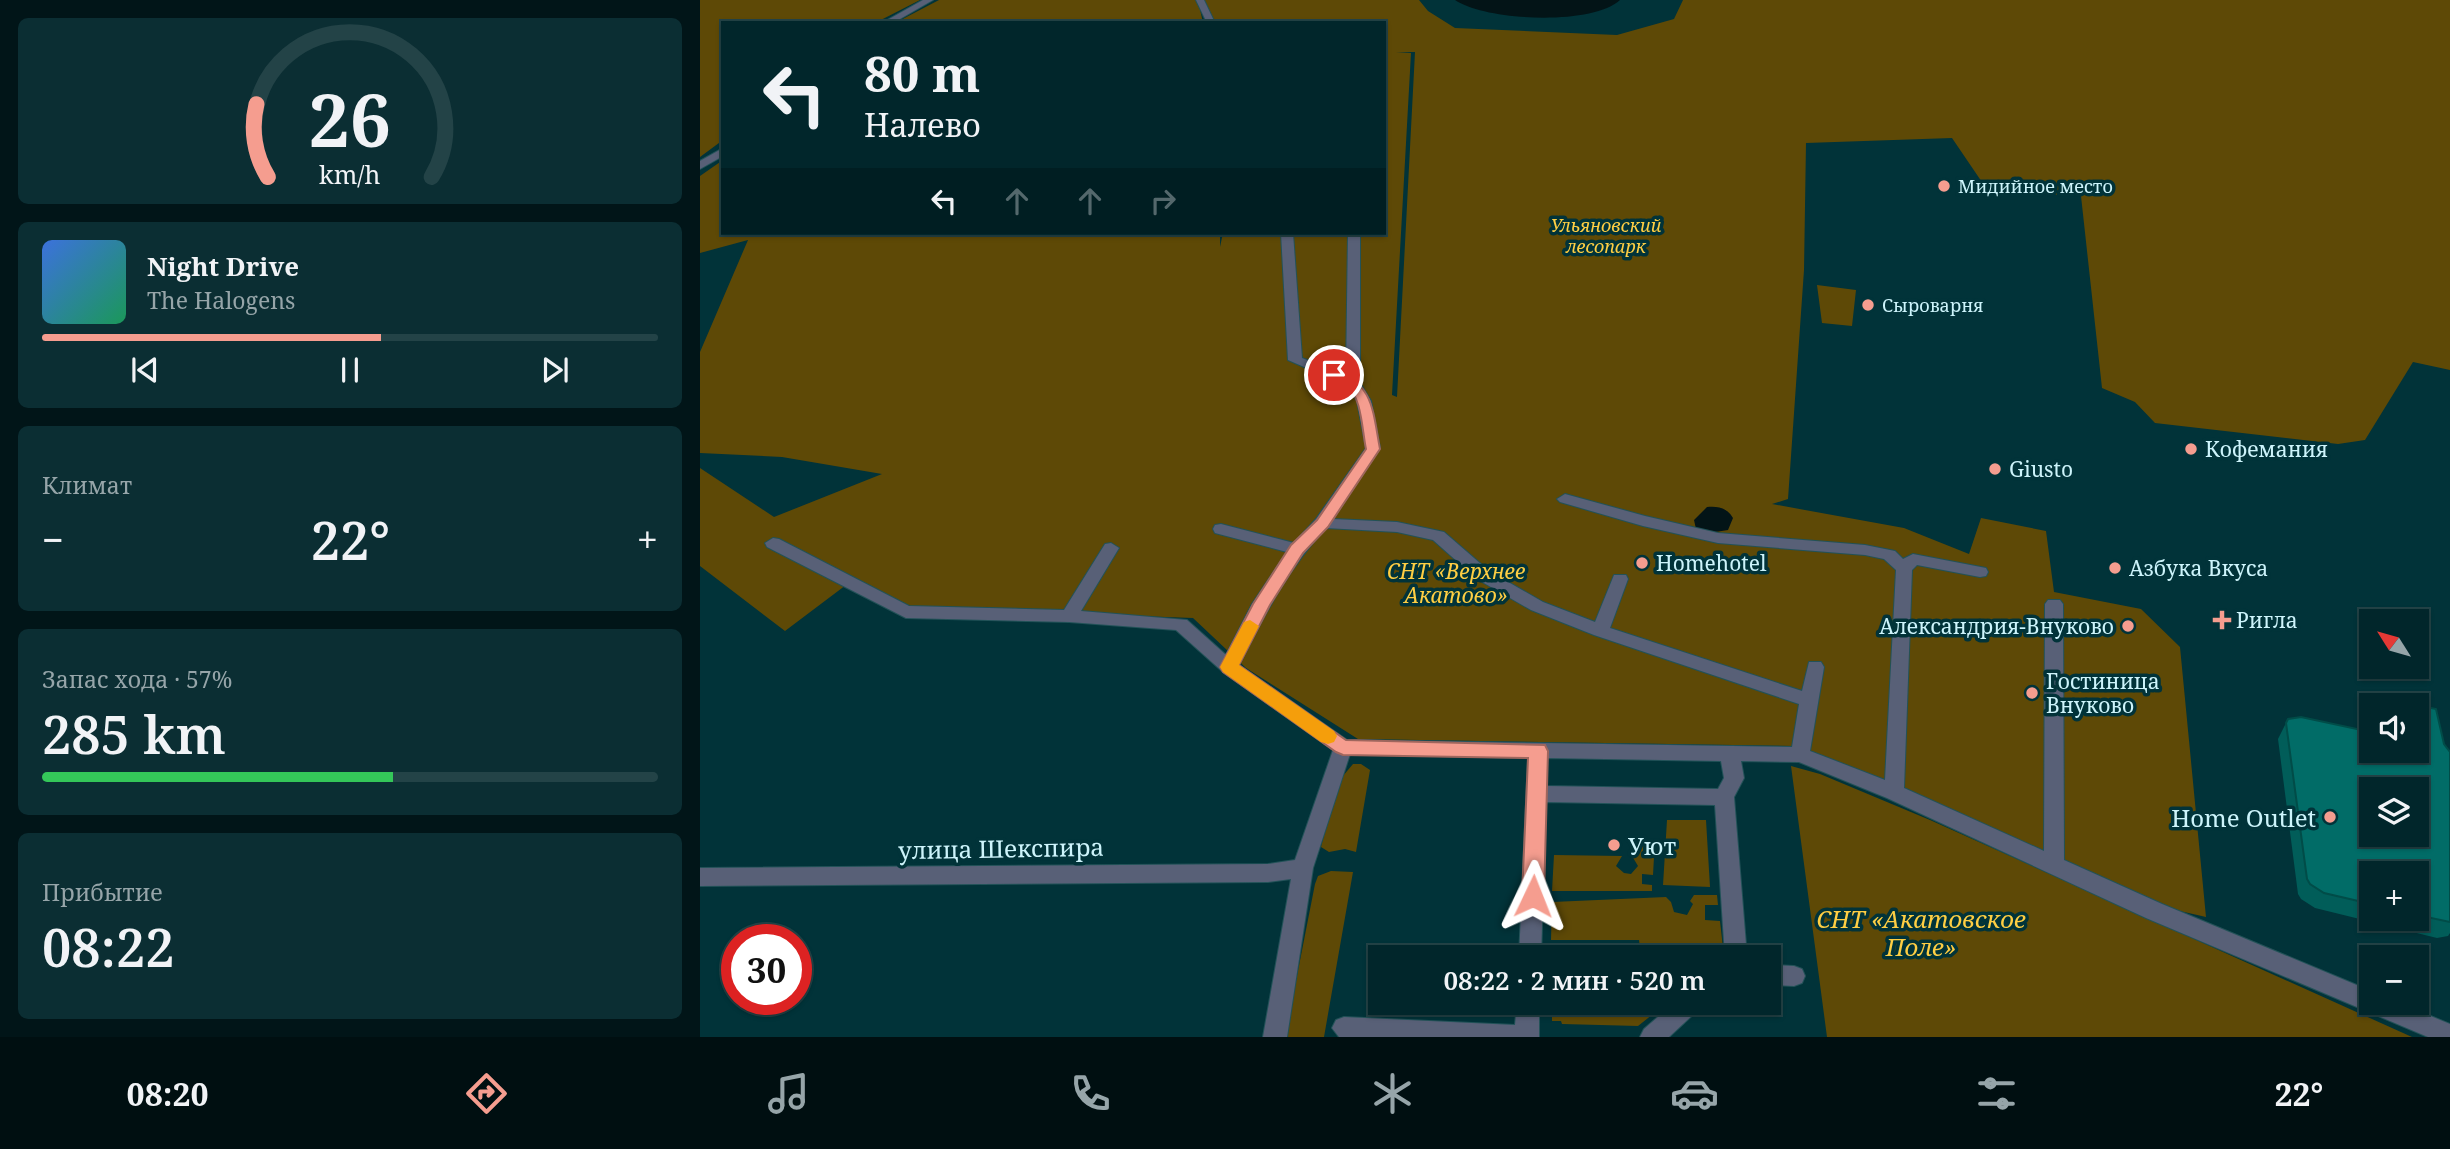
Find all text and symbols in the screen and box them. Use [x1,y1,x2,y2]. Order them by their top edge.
text: 80 m [864,40,980,106]
icon: left [749,49,840,140]
text: 26 [309,69,391,168]
text: Налево [864,103,981,146]
text: km/h [319,157,381,191]
place label: Мидийное место [1958,174,2113,198]
marker: Мидийное место [1936,178,1952,194]
icon: left [925,182,963,220]
icon: ahead [998,182,1036,220]
icon: ahead [1071,182,1109,220]
icon: right [1144,182,1182,220]
park label: Ульяновский лесопарк [1551,213,1662,258]
text: Night Drive [147,248,299,284]
text: The Halogens [147,284,295,316]
place label: Сыроварня [1882,293,1984,317]
marker: Сыроварня [1860,297,1876,313]
pin [1304,345,1364,405]
icon: previous [126,351,164,389]
icon: pause [331,351,369,389]
icon: next [536,351,574,389]
icon: arrive [1315,356,1353,394]
place label: Кофемания [2205,435,2328,463]
marker: Кофемания [2183,441,2199,457]
place label: Giusto [2009,455,2073,483]
marker: Giusto [1987,461,2003,477]
text: Климат [42,469,132,501]
text: 22° [311,504,390,575]
text: − [42,513,64,565]
text: + [637,513,658,565]
place label: Homehotel [1656,549,1767,577]
place label: Азбука Вкуса [2129,554,2268,582]
marker: Homehotel [1634,555,1650,571]
park label: СНТ «Верхнее Акатово» [1387,557,1525,609]
marker: Азбука Вкуса [2107,560,2123,576]
place label: Ригла [2236,606,2298,634]
north arrow [2359,609,2429,679]
map controls [2359,609,2429,1015]
place label: Александрия-Внуково [1879,612,2114,640]
marker: Ригла [2214,612,2230,628]
marker: Александрия-Внуково [2120,618,2136,634]
text: Запас хода · 57% [42,663,232,695]
place label: Гостиница Внуково [2046,667,2160,719]
marker: Гостиница Внуково [2024,685,2040,701]
button: sound [2359,693,2429,763]
text: 285 km [42,698,226,769]
button: layers [2359,777,2429,847]
place label: Home Outlet [2171,801,2316,834]
marker: Home Outlet [2322,809,2338,825]
place label: Уют [1628,829,1676,862]
street label: улица Шекспира [898,830,1104,866]
marker: Уют [1606,837,1622,853]
position arrow [1496,859,1570,933]
button: + [2359,861,2429,931]
text: Прибытие [42,876,163,908]
park label: СНТ «Акатовское Поле» [1816,902,2026,963]
text: 08:22 [42,911,175,982]
speed limit sign: 30 [721,924,812,1015]
button: − [2359,945,2429,1015]
text: 08:22 · 2 мин · 520 m [1443,962,1706,998]
icon: directions [462,1069,511,1118]
icon: music [764,1069,813,1118]
icon: phone [1066,1069,1115,1118]
icon: climate [1368,1069,1417,1118]
icon: car [1670,1069,1719,1118]
icon: filters [1972,1069,2021,1118]
text: 08:20 [127,1072,209,1115]
text: 22° [2274,1072,2323,1115]

